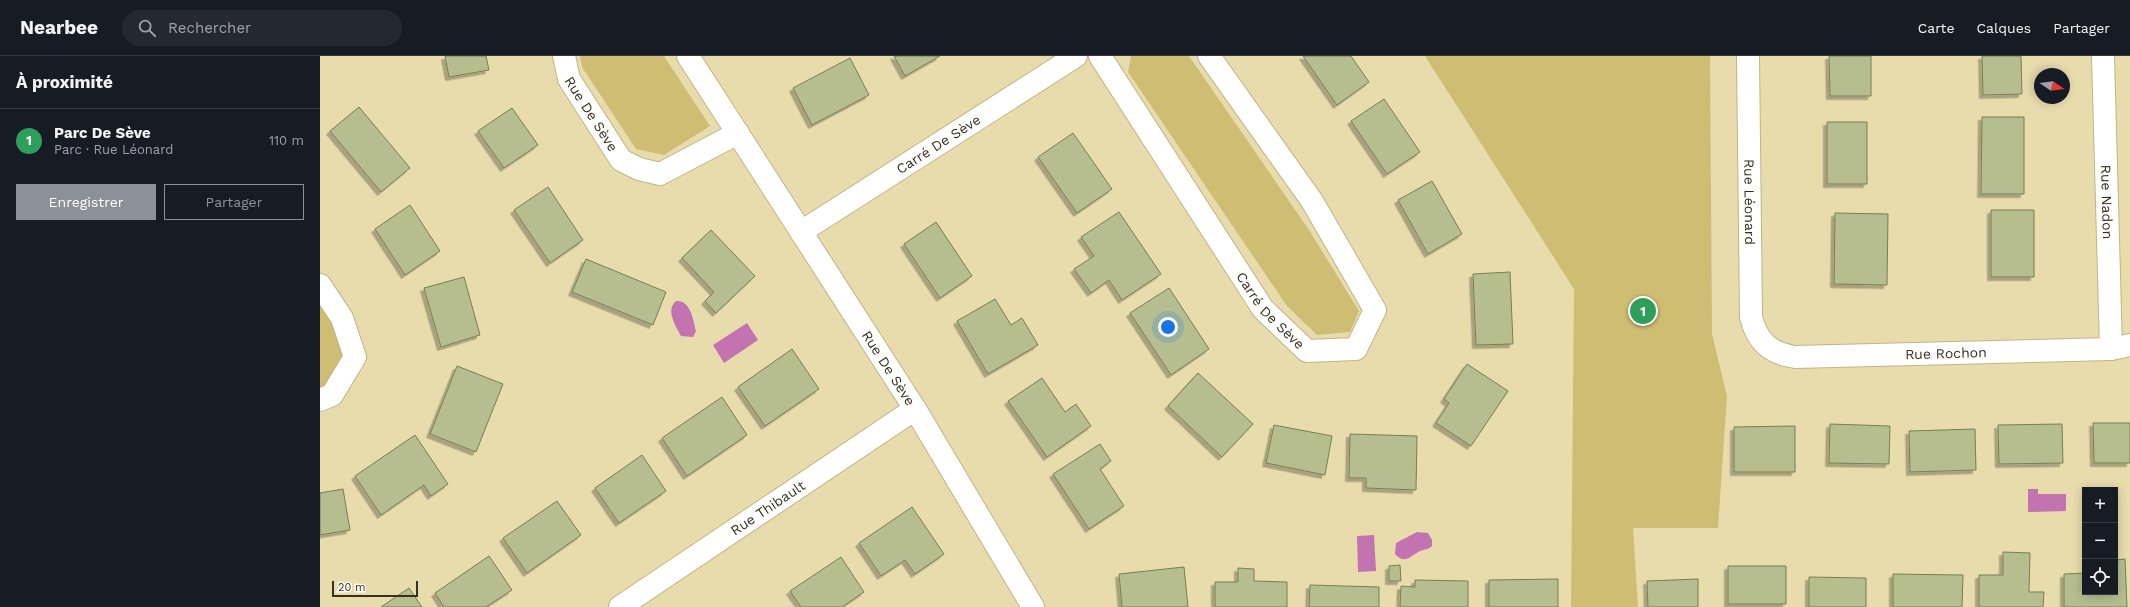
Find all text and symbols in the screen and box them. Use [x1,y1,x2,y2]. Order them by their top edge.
search box [122,10,402,46]
text: Nearbee [20,16,98,39]
icon: search [136,17,158,39]
text: Rechercher [168,19,251,37]
text: Carte [1918,20,1955,36]
text: Calques [1977,20,2031,36]
text: Partager [2053,20,2110,36]
north arrow [2034,68,2070,104]
text: À proximité [16,72,113,92]
street label: Rue De Sève [561,73,621,154]
street label: Carré De Sève [893,111,983,177]
text: Parc De Sève [54,124,151,142]
text: 1 [26,133,32,148]
text: 110 m [269,133,304,148]
text: Parc · Rue Léonard [54,142,173,157]
street label: Rue Léonard [1741,159,1758,245]
street label: Rue Nadon [2098,164,2116,239]
button: Enregistrer [16,184,156,220]
button: Partager [164,184,304,220]
street label: Carré De Sève [1233,269,1308,352]
pin: 1 [1630,296,1656,326]
your location [1158,317,1178,337]
street label: Rue De Sève [859,328,919,408]
street label: Rue Rochon [1905,344,1987,362]
street label: Rue Thibault [728,477,808,538]
map controls [2082,487,2118,595]
button: + [2082,487,2118,523]
button: − [2082,523,2118,559]
button: locate [2082,559,2118,595]
scale bar [332,579,418,598]
text: 20 m [338,581,366,594]

